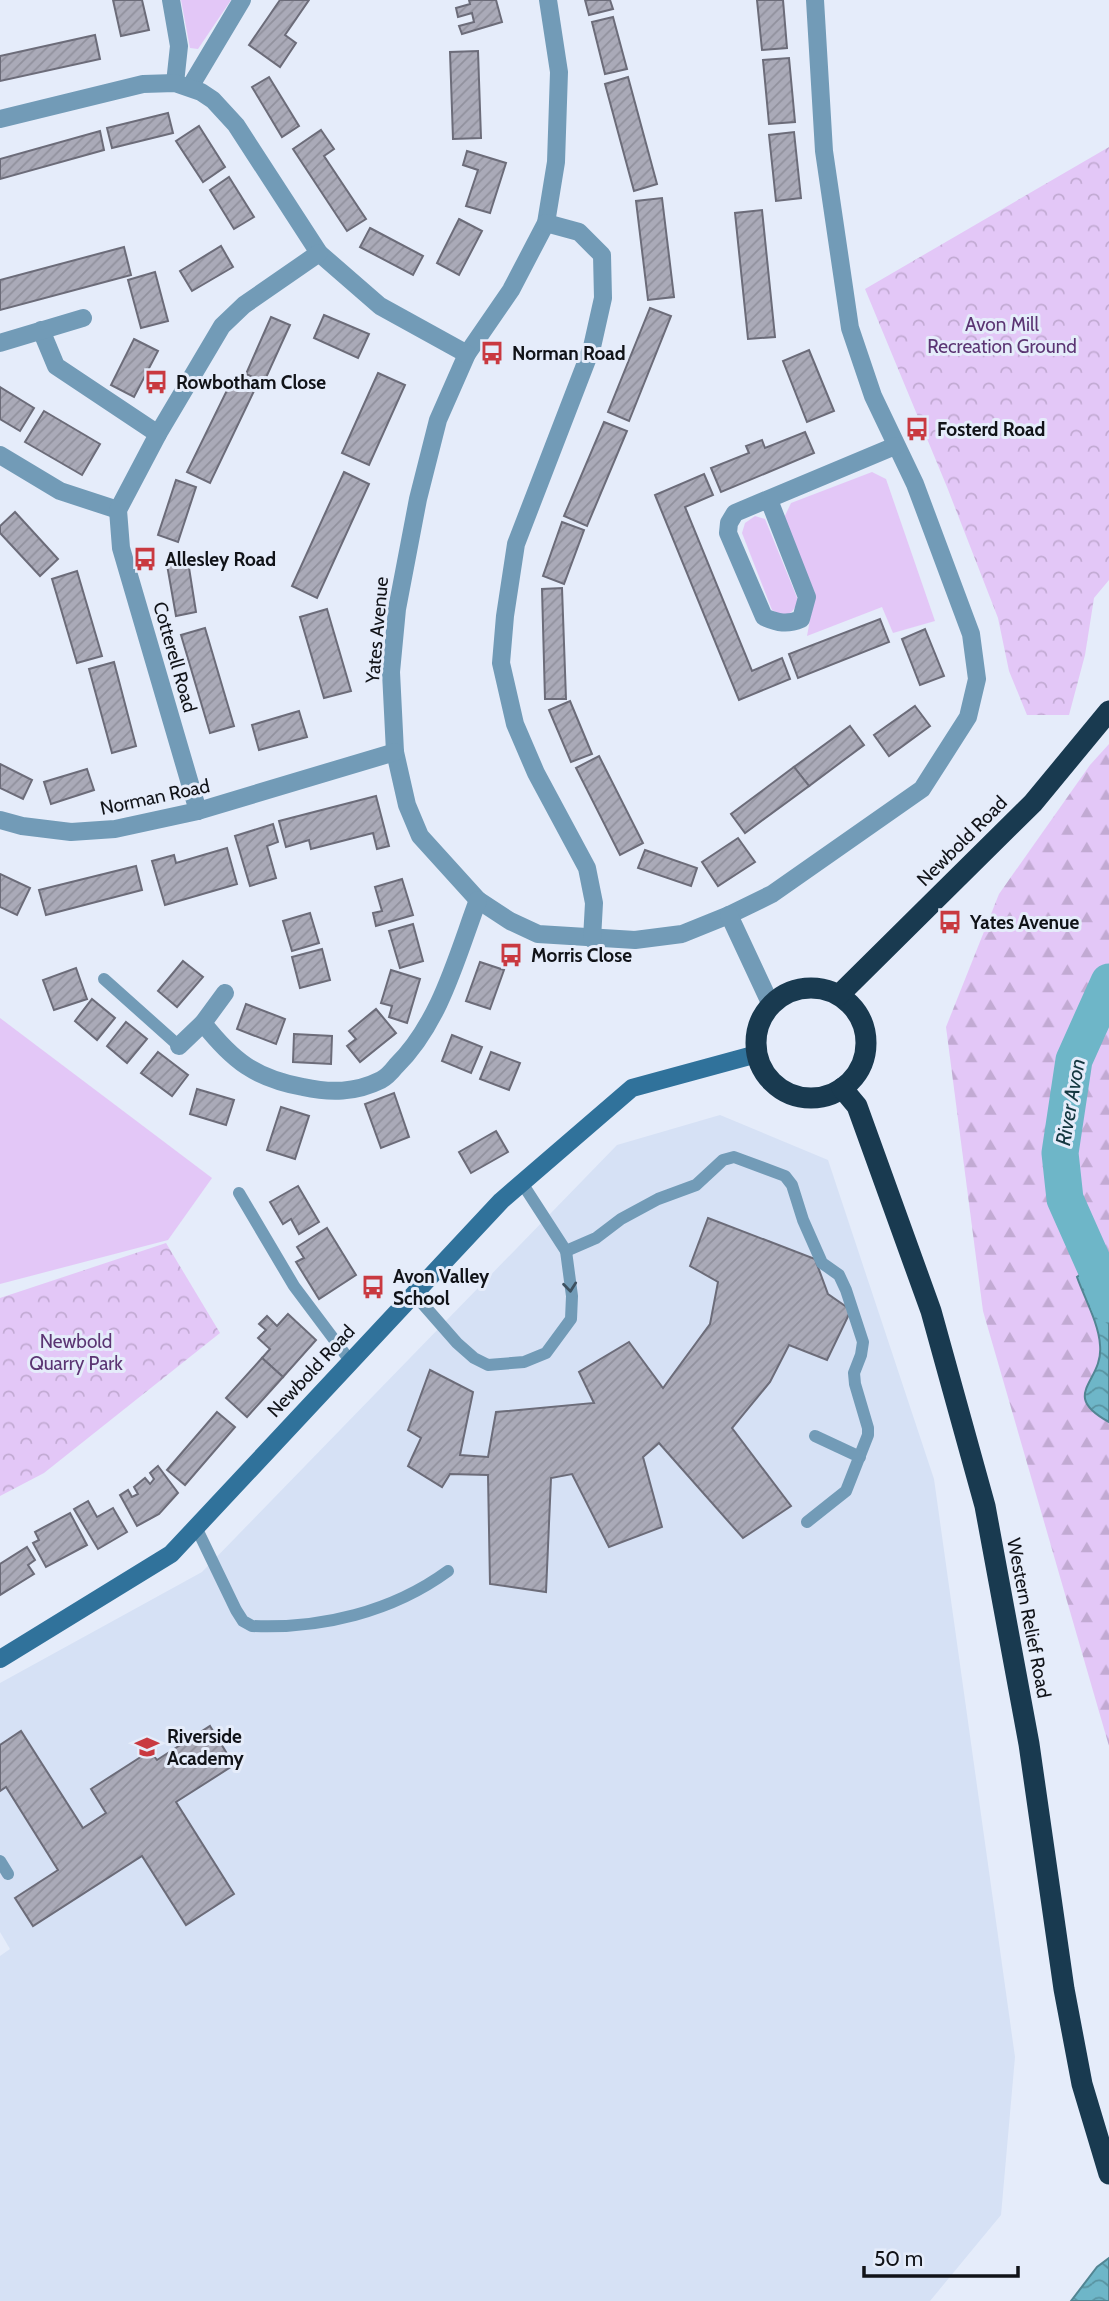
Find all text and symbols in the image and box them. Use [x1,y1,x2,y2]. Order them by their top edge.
park label: Avon Mill Recreation Ground [927,313,1077,358]
bus stop icon: Norman Road [478,339,506,367]
place label: Norman Road [512,342,626,365]
bus stop icon: Rowbotham Close [142,368,170,396]
place label: Rowbotham Close [176,371,326,394]
bus stop icon: Fosterd Road [903,415,931,443]
place label: Fosterd Road [937,418,1045,441]
bus stop icon: Allesley Road [131,545,159,573]
place label: Allesley Road [165,548,276,571]
street label: Yates Avenue [361,576,393,685]
street label: Cotterell Road [148,599,202,715]
street label: Norman Road [98,774,212,820]
street label: Newbold Road [912,791,1012,891]
bus stop icon: Yates Avenue [936,908,964,936]
place label: Yates Avenue [969,911,1079,934]
bus stop icon: Morris Close [497,941,525,969]
place label: Morris Close [531,944,632,967]
water label: River Avon [1050,1057,1090,1147]
place label: Avon Valley School [393,1265,490,1310]
bus stop icon: Avon Valley School [359,1273,387,1301]
one-way arrow [563,1281,578,1293]
street label: Newbold Road [262,1320,360,1422]
park label: Newbold Quarry Park [29,1330,123,1375]
street label: Western Relief Road [1002,1536,1056,1700]
place label: Riverside Academy [167,1725,245,1770]
school or university icon: Riverside Academy [133,1733,161,1761]
scale bar [864,2234,1018,2278]
text: 50 m [874,2246,923,2271]

